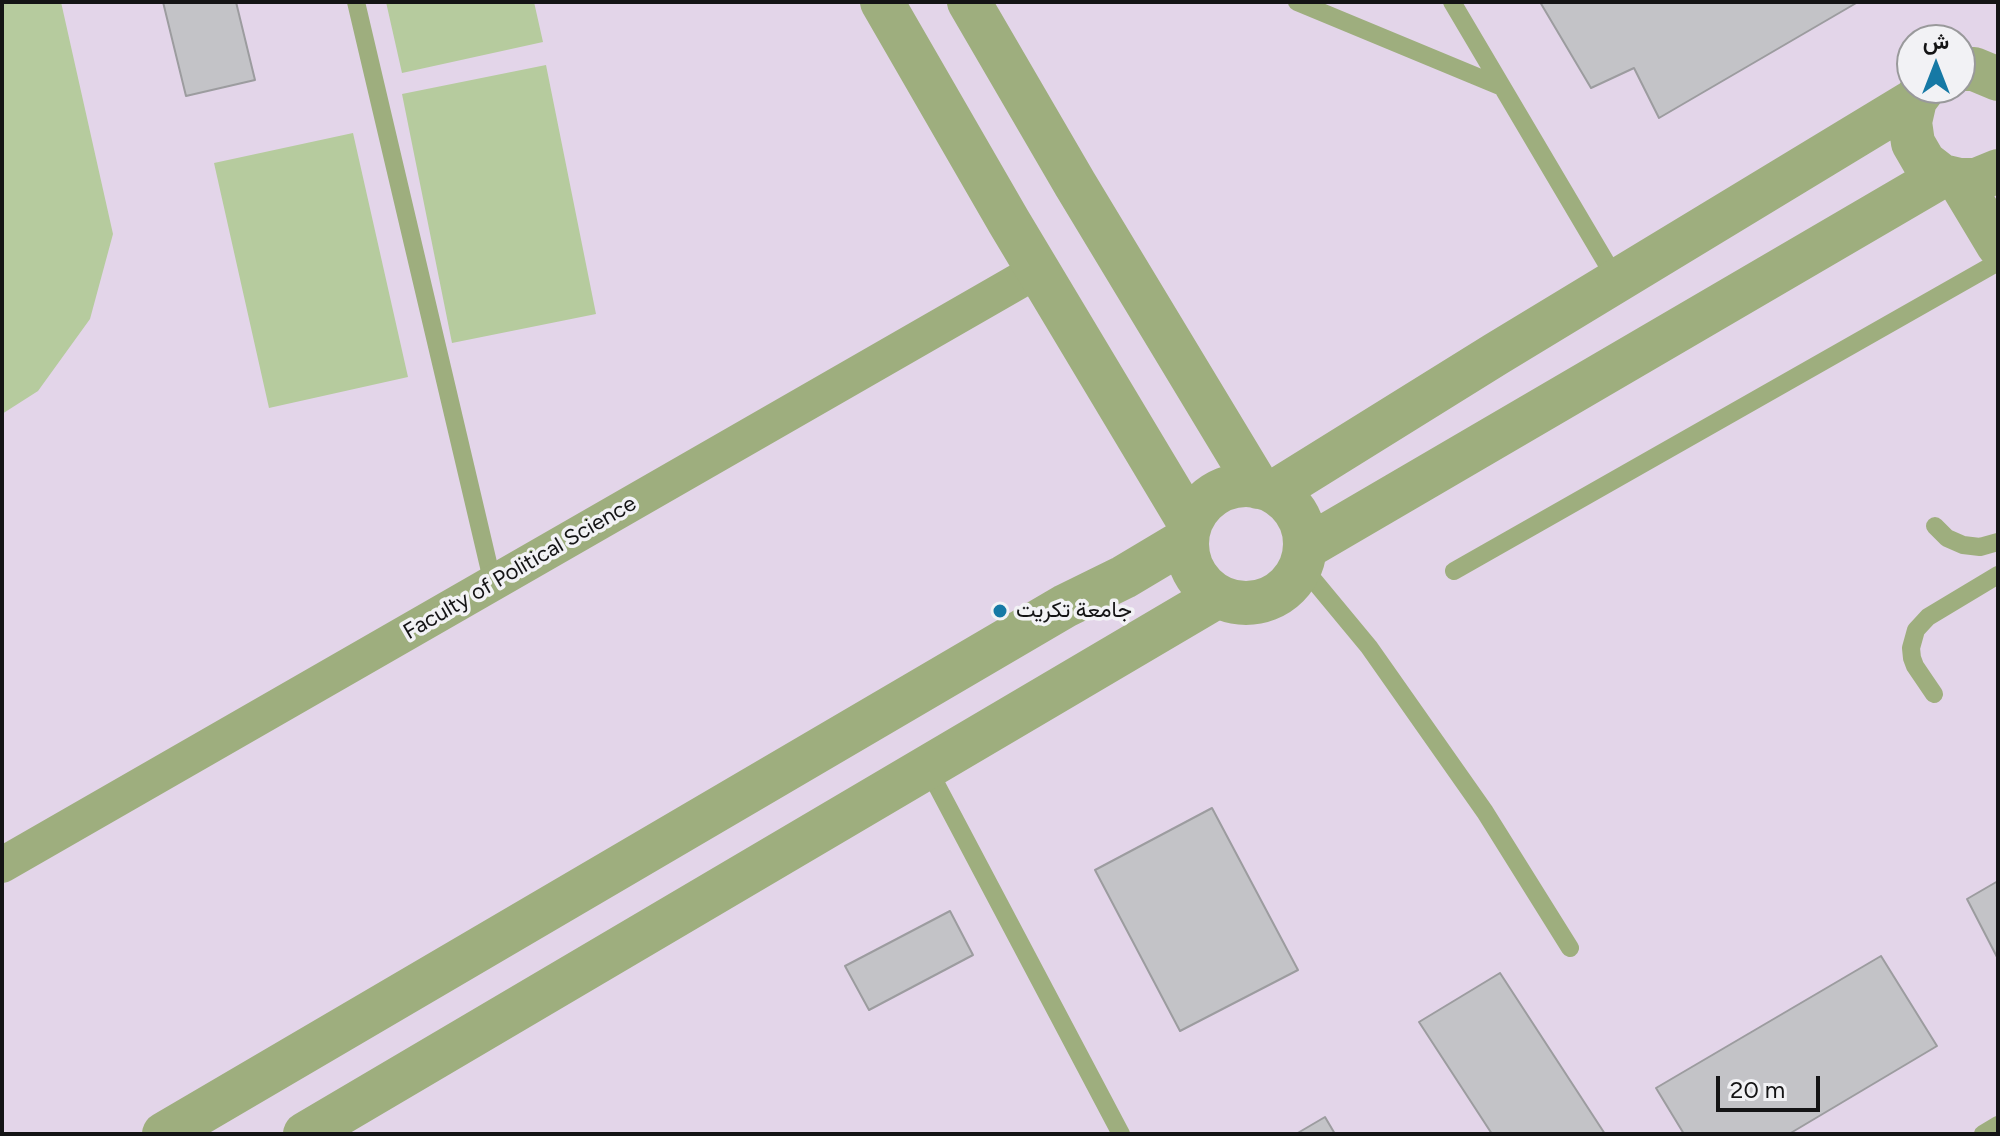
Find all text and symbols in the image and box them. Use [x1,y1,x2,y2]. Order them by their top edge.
north arrow [1896,24,1976,104]
text: ش [1923,28,1949,55]
street label: Faculty of Political Science [399,490,641,646]
place label: جامعة تكريت [1016,598,1132,624]
marker: جامعة تكريت [991,602,1009,620]
scale bar [1720,1060,1824,1110]
text: 20 m [1730,1075,1785,1104]

